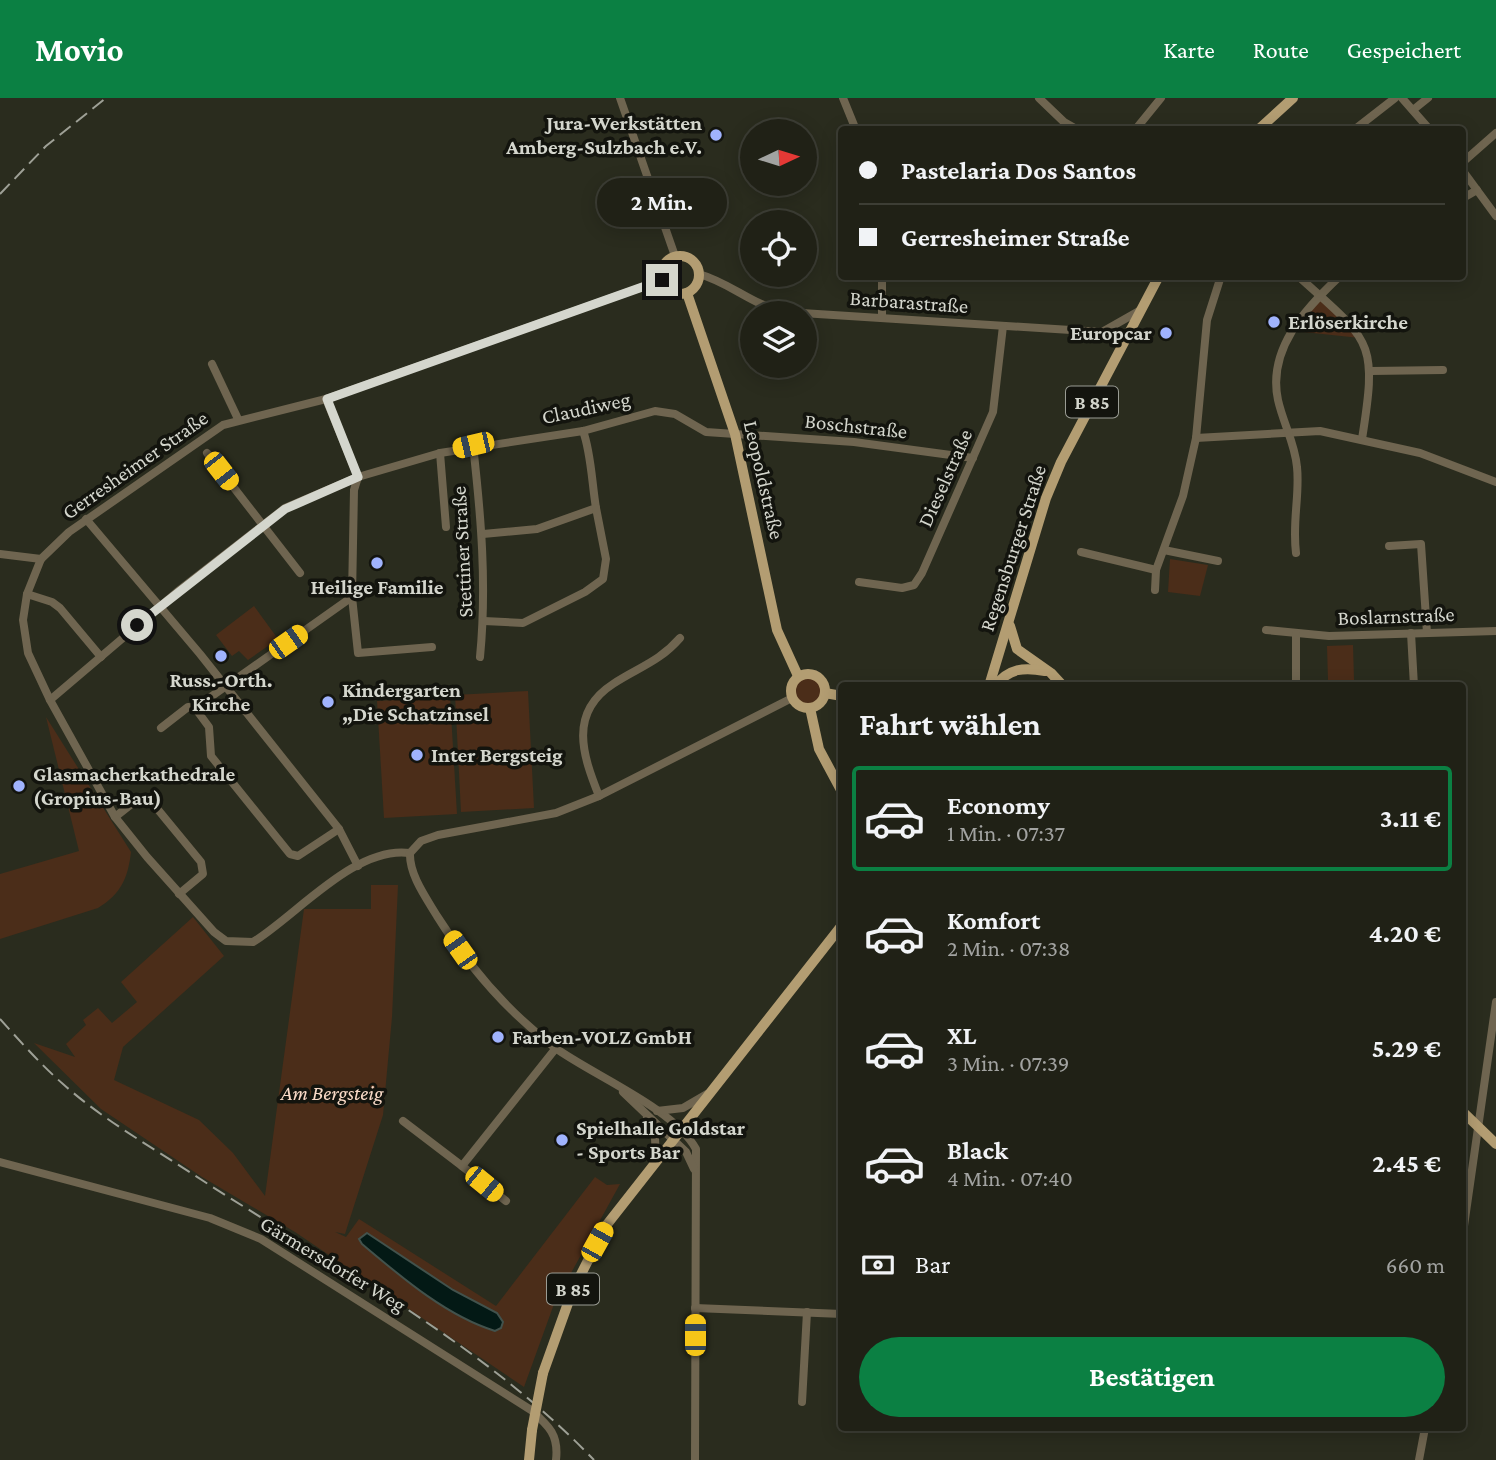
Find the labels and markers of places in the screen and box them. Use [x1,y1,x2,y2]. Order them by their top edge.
place label: Jura-Werkstätten Amberg-Sulzbach e.V. [505,111,702,159]
marker: Jura-Werkstätten Amberg-Sulzbach e.V. [708,127,724,143]
place label: Erlöserkirche [1288,310,1408,334]
marker: Erlöserkirche [1266,314,1282,330]
place label: Europcar [1070,321,1153,345]
marker: Europcar [1158,325,1174,341]
marker: Heilige Familie [369,555,385,571]
place label: Heilige Familie [310,575,444,599]
marker: Russ.-Orth. Kirche [213,648,229,664]
place label: Russ.-Orth. Kirche [169,668,273,716]
place label: Kindergarten „Die Schatzinsel [342,678,489,726]
marker: Kindergarten „Die Schatzinsel [320,694,336,710]
place label: Inter Bergsteig [431,743,563,767]
marker: Inter Bergsteig [409,747,425,763]
place label: Glasmacherkathedrale (Gropius-Bau) [33,762,235,810]
marker: Glasmacherkathedrale (Gropius-Bau) [11,778,27,794]
place label: Farben-VOLZ GmbH [512,1025,692,1049]
marker: Farben-VOLZ GmbH [490,1029,506,1045]
place label: Spielhalle Goldstar - Sports Bar [576,1116,746,1164]
marker: Spielhalle Goldstar - Sports Bar [554,1132,570,1148]

